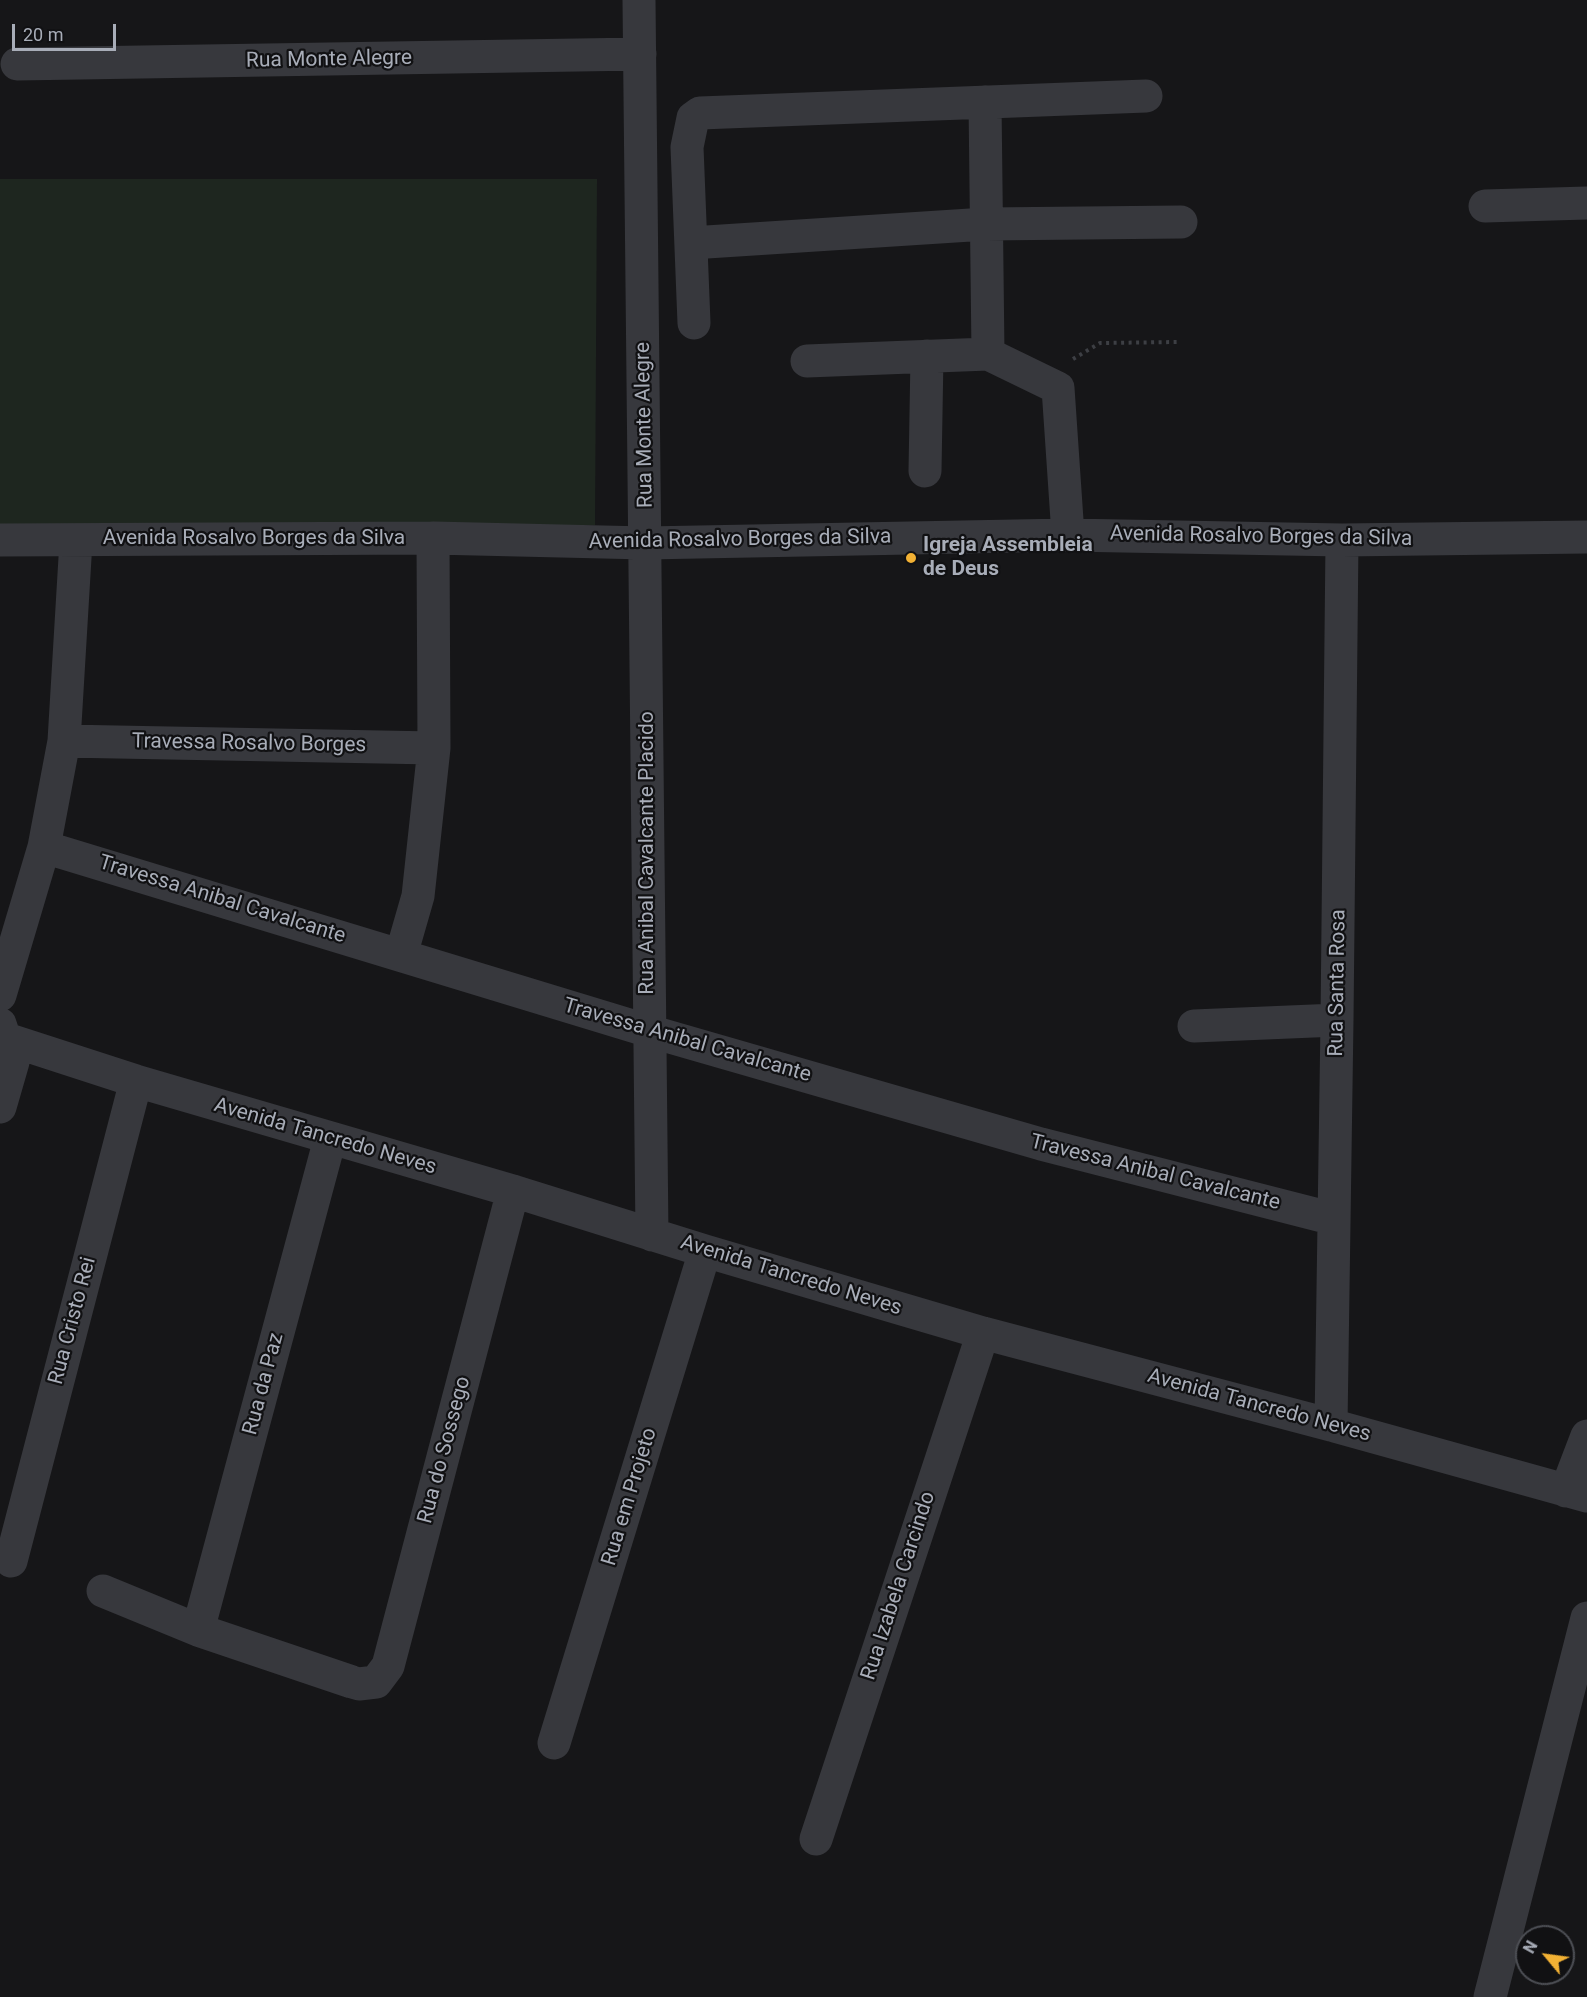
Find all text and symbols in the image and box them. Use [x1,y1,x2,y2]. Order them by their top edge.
scale bar [15,12,118,50]
text: 20 m [23,24,63,45]
street label: Rua Monte Alegre [246,46,412,74]
street label: Rua Monte Alegre [631,342,659,508]
street label: Avenida Rosalvo Borges da Silva [1110,522,1412,552]
street label: Avenida Rosalvo Borges da Silva [589,525,891,555]
street label: Avenida Rosalvo Borges da Silva [103,526,405,552]
place label: Igreja Assembleia de Deus [923,533,1093,583]
marker: Igreja Assembleia de Deus [904,551,918,565]
street label: Rua Anibal Cavalcante Placido [635,711,661,995]
street label: Travessa Rosalvo Borges [132,729,366,759]
street label: Travessa Anibal Cavalcante [96,850,348,950]
street label: Rua Santa Rosa [1324,909,1352,1057]
street label: Travessa Anibal Cavalcante [560,994,814,1088]
street label: Avenida Tancredo Neves [211,1093,439,1181]
street label: Travessa Anibal Cavalcante [1027,1130,1283,1216]
street label: Avenida Tancredo Neves [677,1230,905,1322]
street label: Rua Cristo Rei [44,1255,102,1387]
street label: Rua da Paz [238,1330,290,1438]
street label: Avenida Tancredo Neves [1145,1364,1373,1448]
street label: Rua do Sossego [413,1374,477,1526]
street label: Rua em Projeto [597,1425,663,1569]
street label: Rua Izabela Carcindo [857,1488,941,1684]
north arrow [1515,1925,1575,1985]
text: N [1520,1937,1542,1957]

